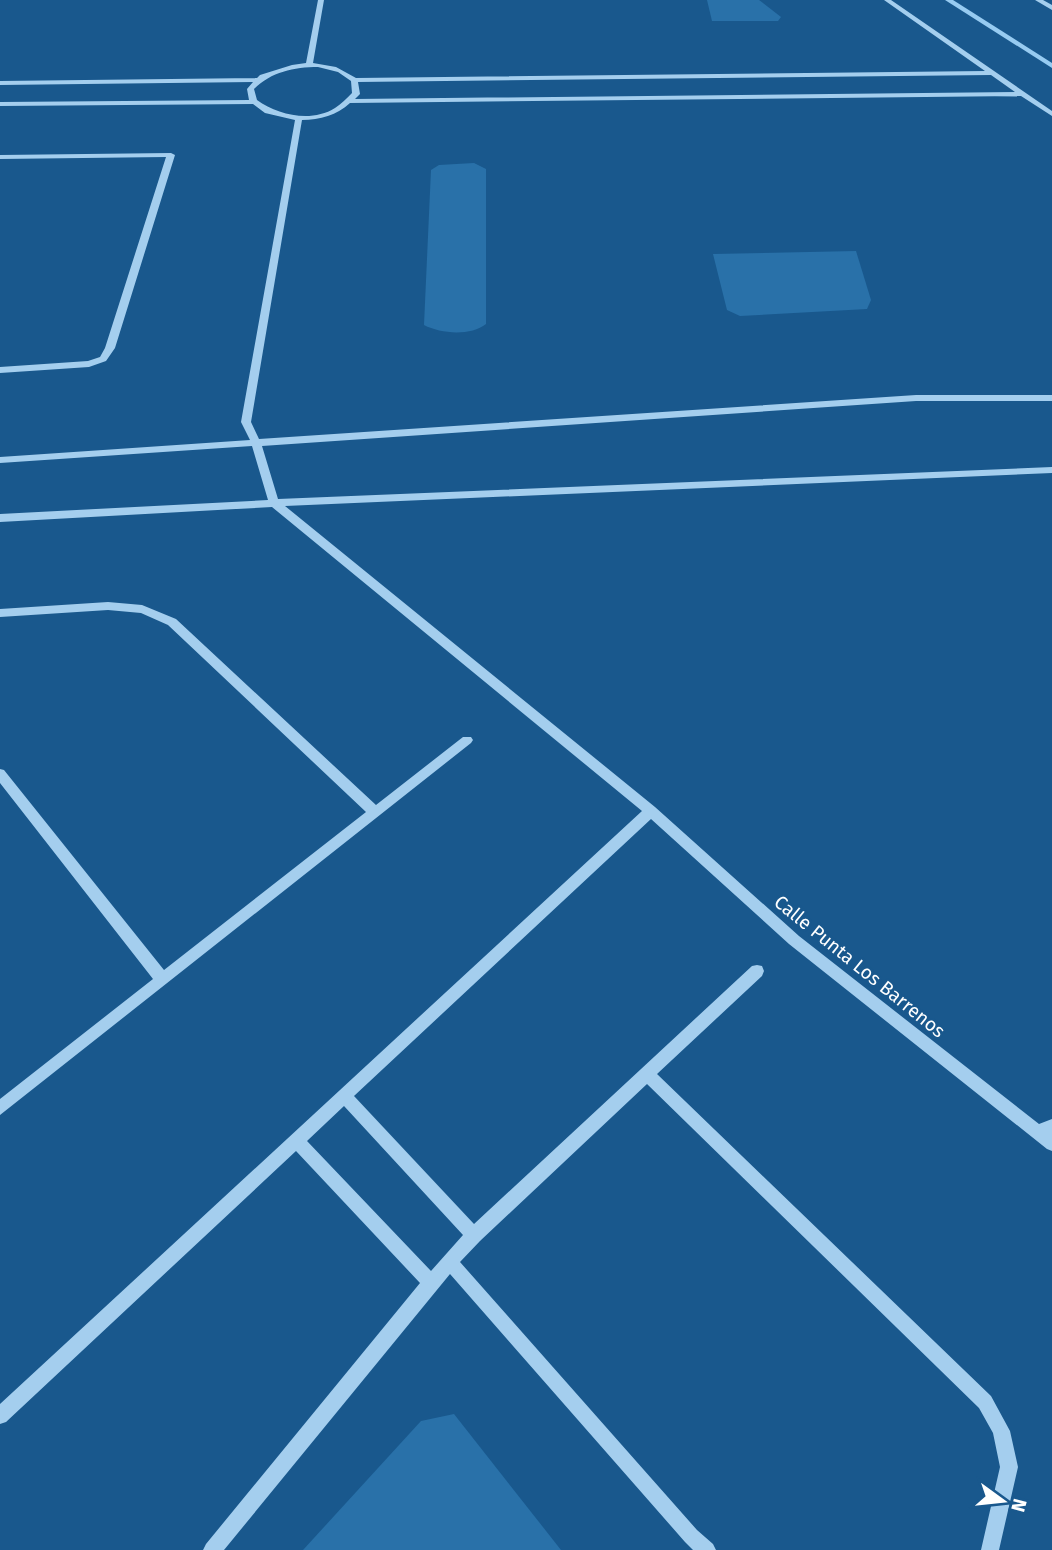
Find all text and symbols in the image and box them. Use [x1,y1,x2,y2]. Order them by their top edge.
street label: Calle Punta Los Barrenos [770,890,950,1043]
north arrow [968,1466,1038,1536]
text: N [1006,1496,1032,1514]

